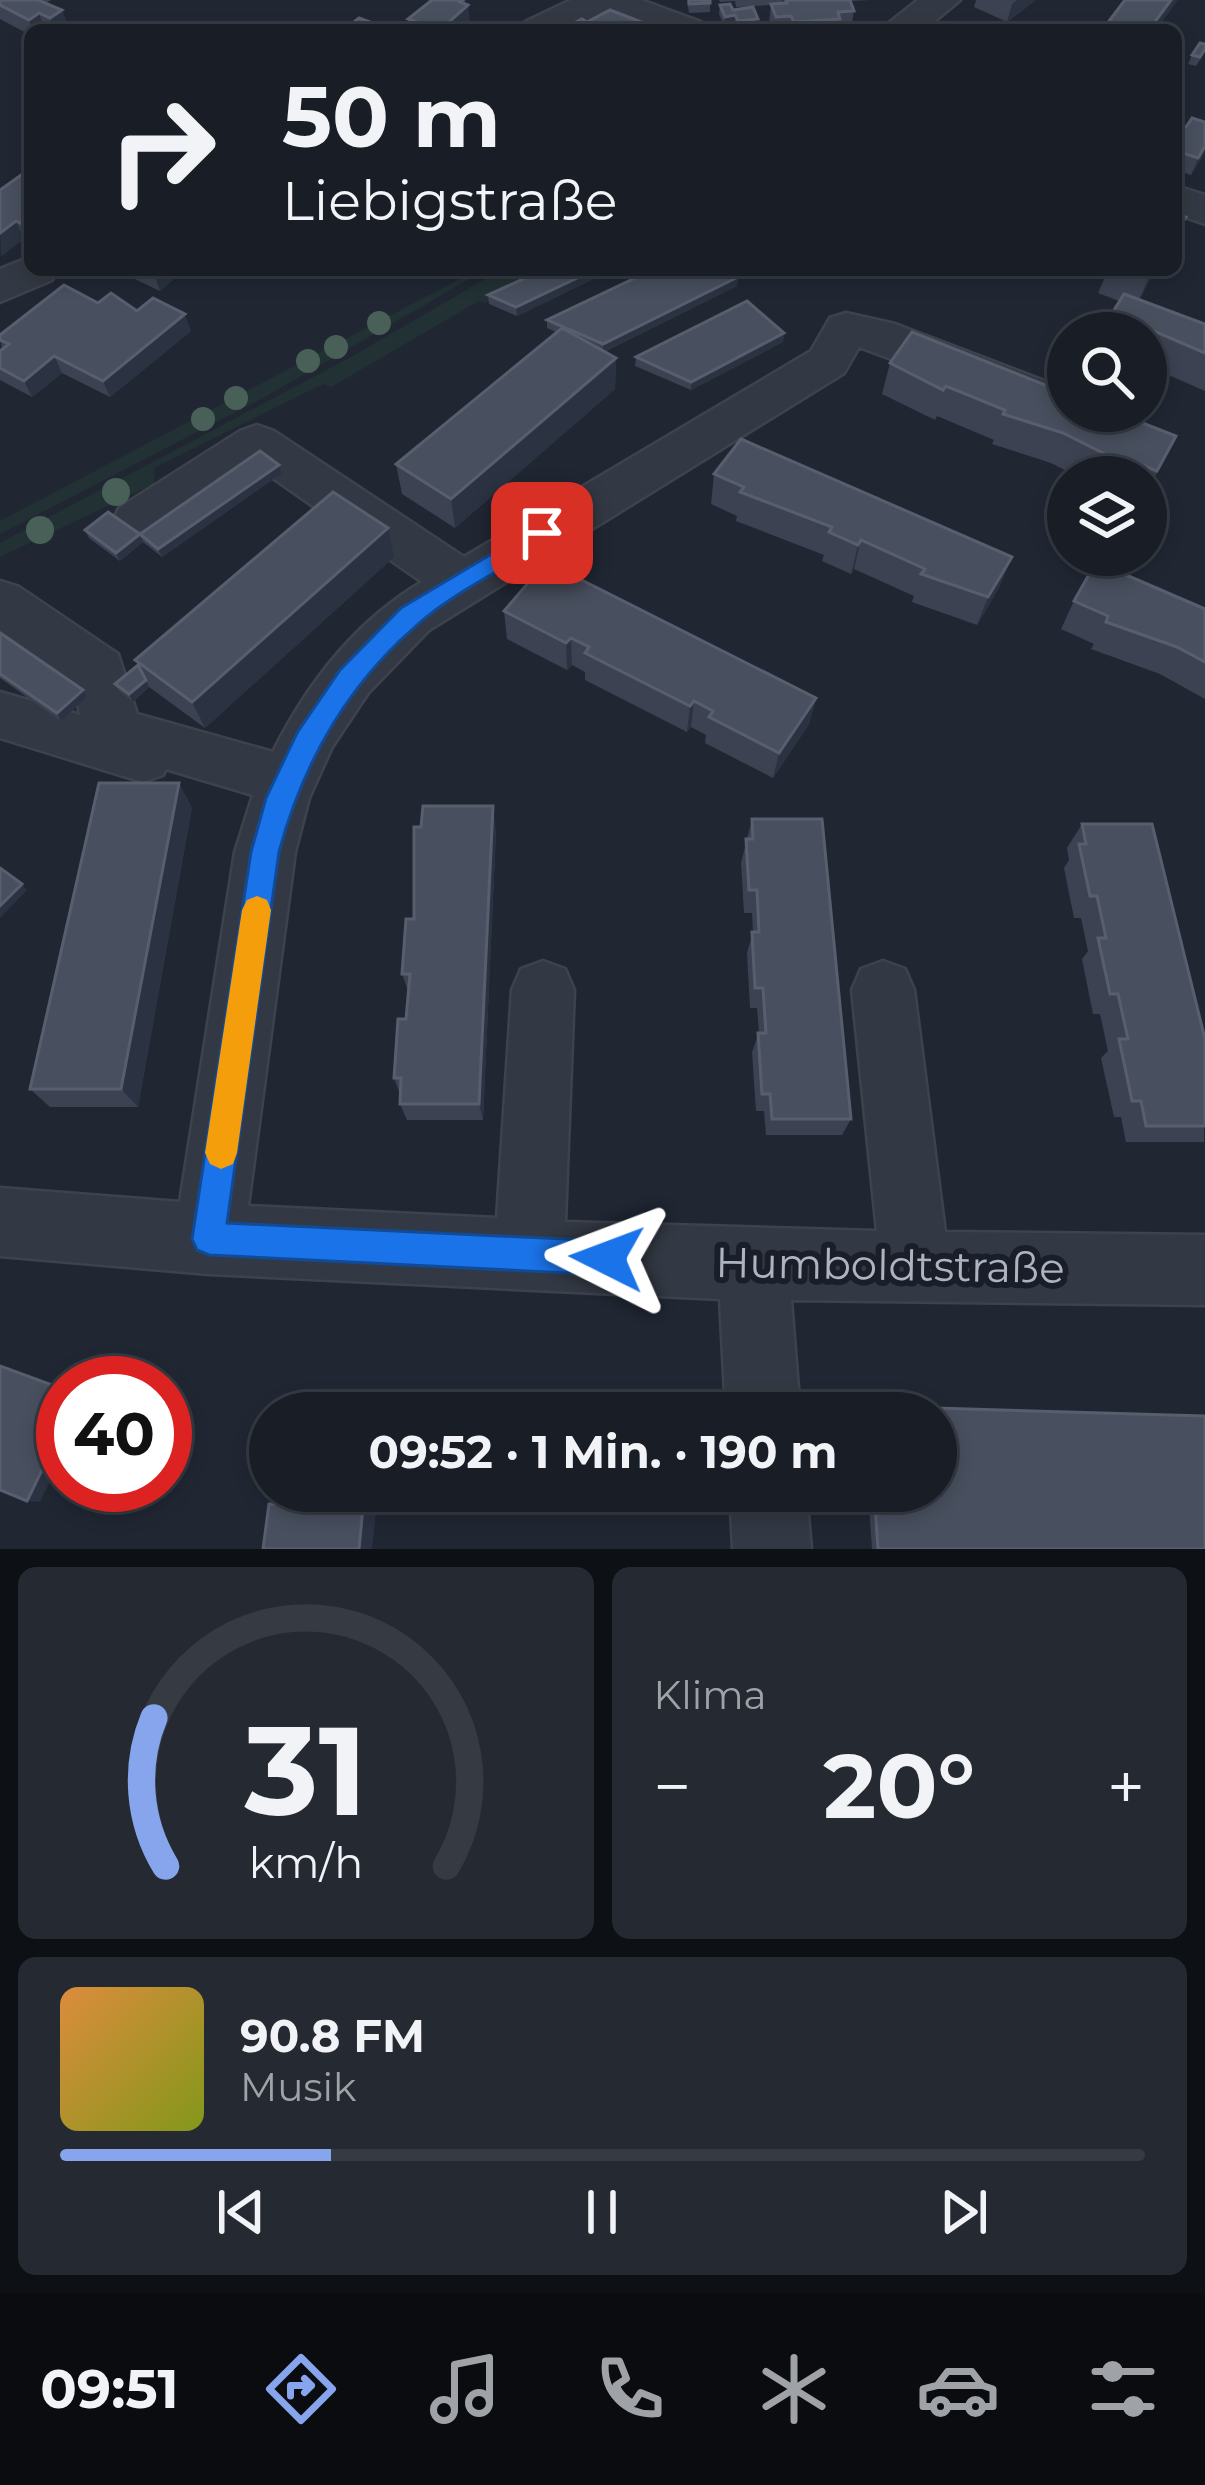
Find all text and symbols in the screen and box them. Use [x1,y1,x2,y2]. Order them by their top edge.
text: 50 m [282,66,501,168]
icon: right [84,72,240,228]
text: Liebigstraße [282,168,617,234]
map controls [1047,312,1167,576]
button: search [1047,312,1167,432]
button: layers [1047,456,1167,576]
pin [491,482,593,584]
icon: arrive [509,500,575,566]
position arrow [544,1195,670,1321]
street label: Humboldtstraße [715,1236,1065,1294]
speed limit sign: 40 [36,1356,192,1512]
text: 09:52 · 1 Min. · 190 m [369,1424,837,1479]
text: Klima [654,1671,767,1719]
text: 31 [243,1694,367,1846]
text: 20° [823,1731,975,1841]
text: − [654,1746,691,1827]
text: + [1107,1746,1145,1827]
text: km/h [249,1836,363,1889]
text: 90.8 FM [240,2008,425,2063]
text: Musik [240,2063,356,2111]
icon: previous [208,2179,274,2245]
icon: pause [569,2179,635,2245]
icon: next [931,2179,997,2245]
icon: directions [259,2347,343,2431]
icon: music [423,2347,507,2431]
icon: phone [588,2347,672,2431]
icon: climate [752,2347,836,2431]
icon: car [916,2347,1000,2431]
icon: filters [1081,2347,1165,2431]
text: 09:51 [40,2356,179,2422]

